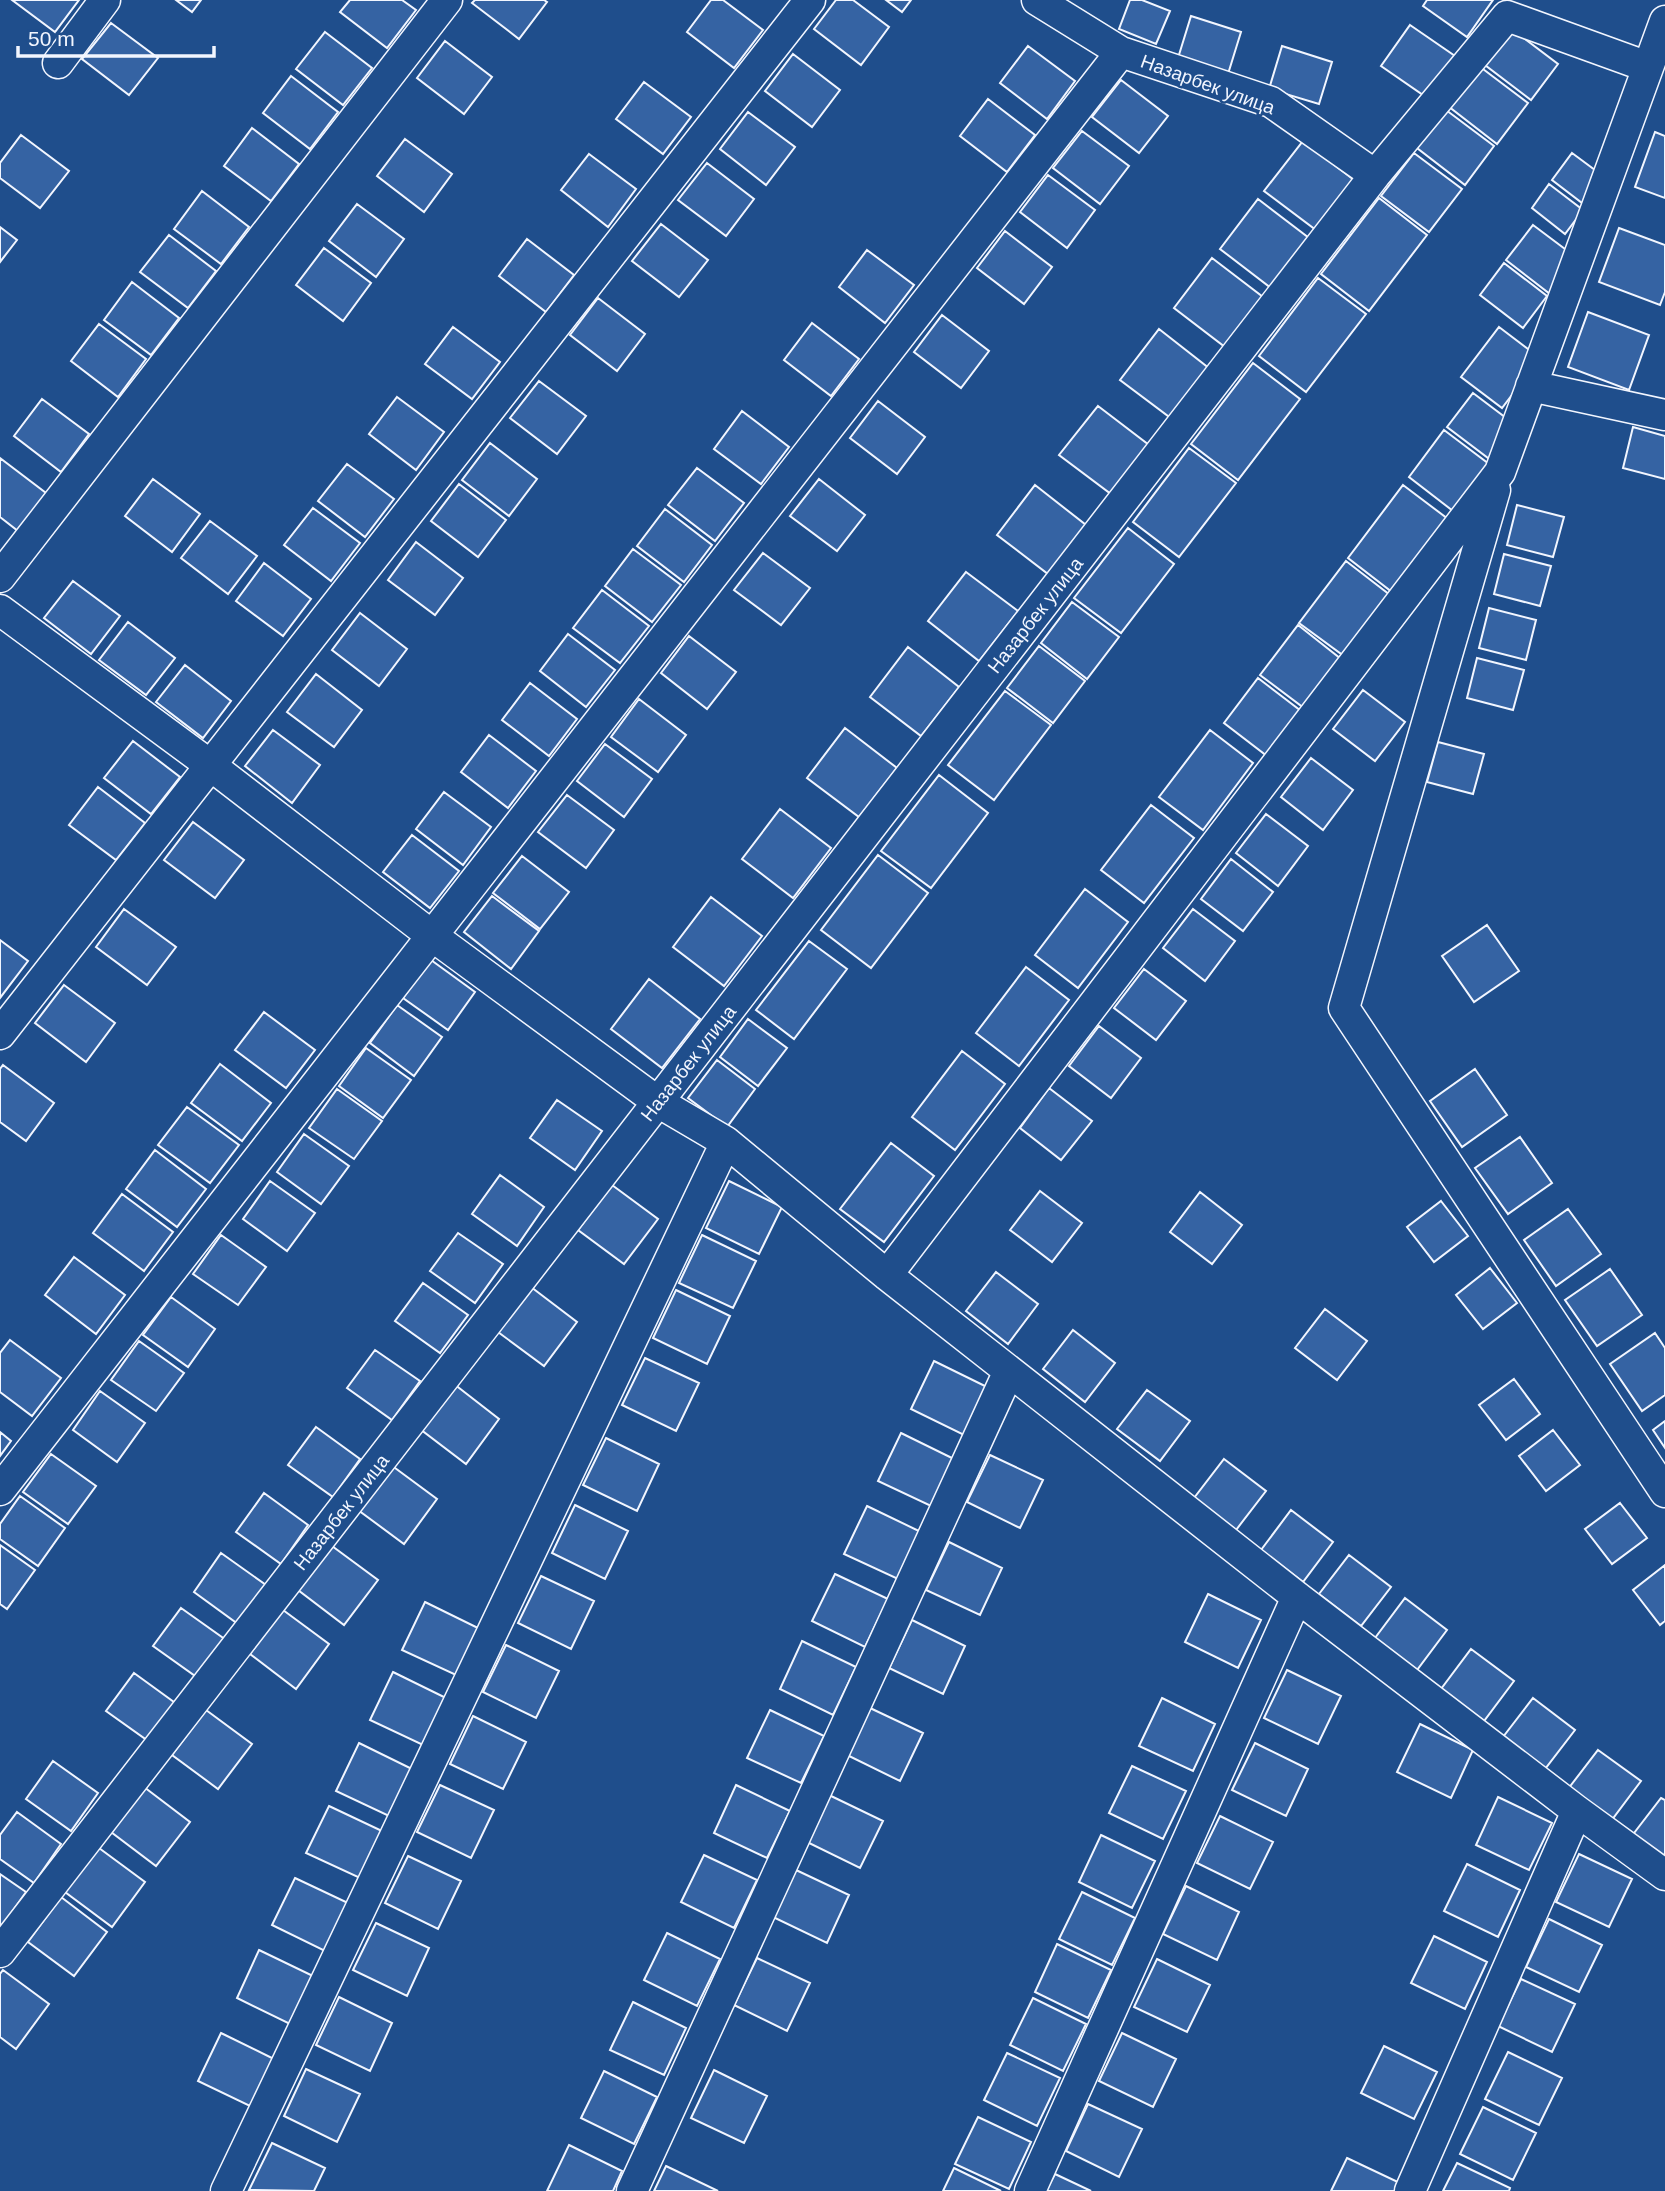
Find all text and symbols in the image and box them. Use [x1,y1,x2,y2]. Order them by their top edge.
scale bar [18,14,214,58]
text: 50 m [28,27,75,50]
street label: Назарбек улица [1138,50,1278,119]
street label: Назарбек улица [984,553,1087,677]
street label: Назарбек улица [637,1001,740,1125]
street label: Назарбек улица [290,1450,393,1574]

